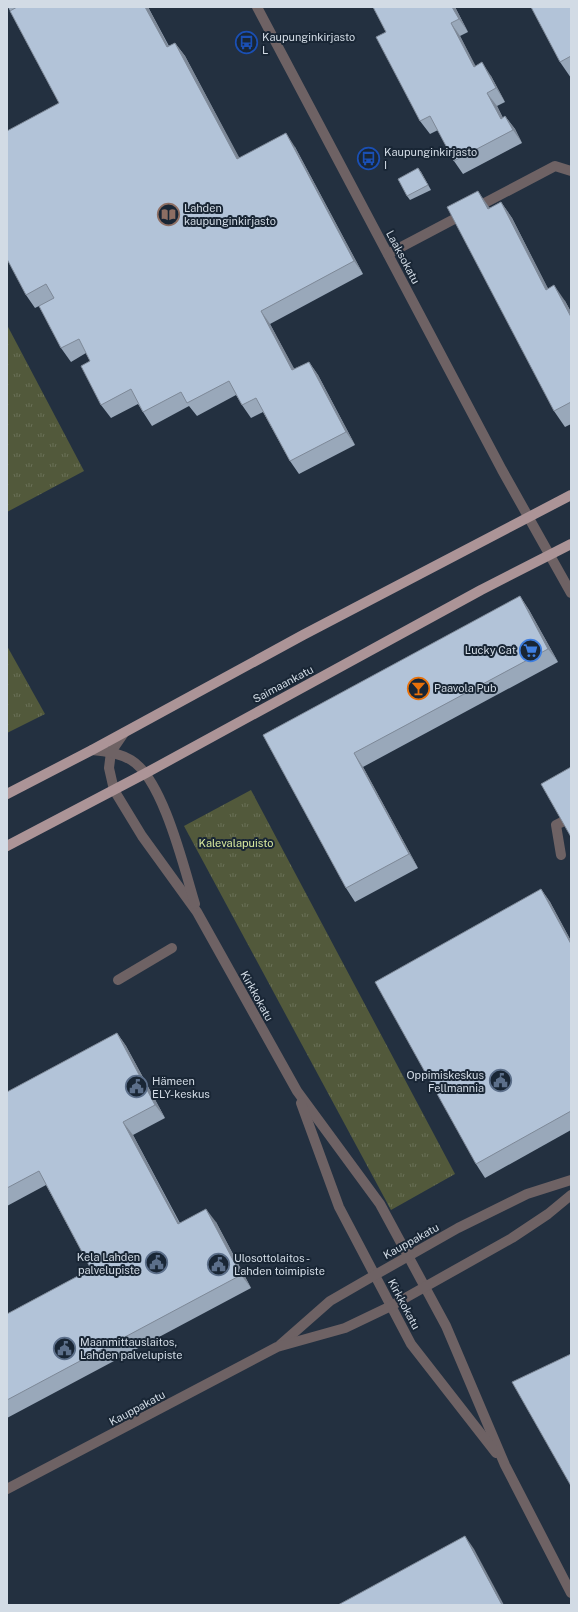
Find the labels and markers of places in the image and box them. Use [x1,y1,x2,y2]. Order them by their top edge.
bus stop icon: Kaupunginkirjasto L [233,30,259,56]
place label: Kaupunginkirjasto L [262,31,355,56]
bus stop icon: Kaupunginkirjasto I [356,145,382,171]
place label: Kaupunginkirjasto I [384,146,477,171]
library icon: Lahden kaupunginkirjasto [156,201,182,227]
place label: Lahden kaupunginkirjasto [184,202,276,227]
supermarket icon: Lucky Cat [518,637,544,663]
place label: Lucky Cat [465,644,516,656]
bar icon: Paavola Pub [405,675,431,701]
place label: Paavola Pub [434,682,497,694]
public building icon: Oppimiskeskus Fellmannia [487,1068,513,1094]
place label: Oppimiskeskus Fellmannia [407,1069,484,1094]
public building icon: Hämeen ELY-keskus [124,1074,150,1100]
place label: Hämeen ELY-keskus [152,1075,210,1100]
public building icon: Kela Lahden palvelupiste [143,1250,169,1276]
place label: Kela Lahden palvelupiste [77,1251,140,1276]
public building icon: Ulosottolaitos - Lahden toimipiste [206,1251,232,1277]
place label: Ulosottolaitos - Lahden toimipiste [234,1252,325,1277]
public building icon: Maanmittauslaitos, Lahden palvelupiste [51,1335,77,1361]
place label: Maanmittauslaitos, Lahden palvelupiste [80,1336,182,1361]

